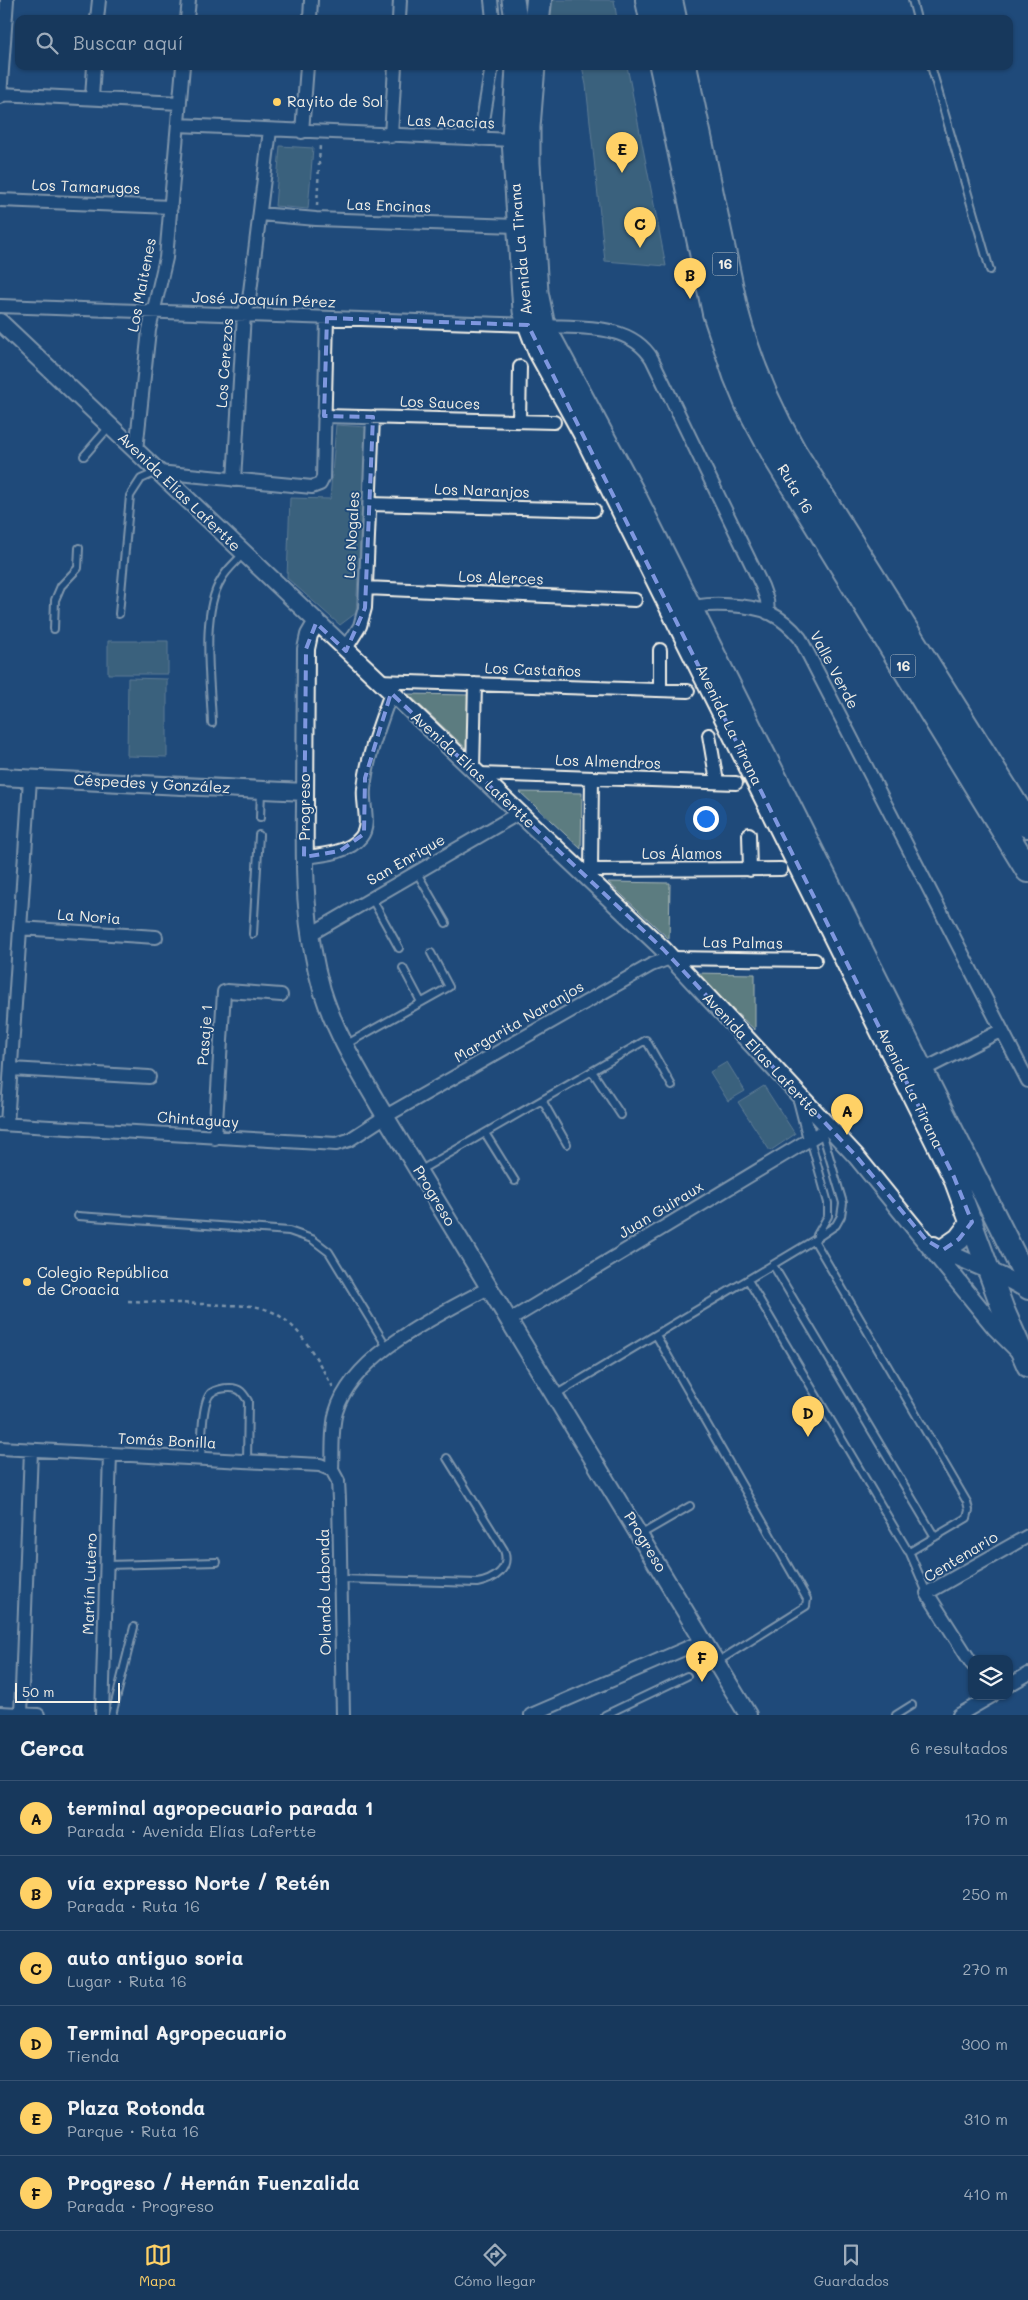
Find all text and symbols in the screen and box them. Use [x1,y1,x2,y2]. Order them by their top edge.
search box [15,15,1013,70]
icon: search [33,29,61,57]
text: Buscar aquí [73,30,183,55]
place label: Rayito de Sol [287,91,383,111]
marker: Rayito de Sol [271,96,283,108]
street label: Las Acacias [407,109,495,133]
pin: E [606,132,638,173]
street label: Los Tamarugos [31,174,141,198]
street label: Avenida La Tirana [504,182,536,316]
street label: Las Encinas [346,194,432,216]
pin: C [624,207,656,248]
street label: Los Maitenes [122,236,160,334]
road number: 16 [712,252,738,276]
pin: B [674,258,706,299]
street label: José Joaquín Pérez [192,286,336,312]
street label: Los Cerezos [211,317,237,409]
street label: Los Sauces [400,391,480,413]
street label: Avenida Elías Lafertte [114,427,245,555]
street label: Ruta 16 [773,460,818,517]
street label: Los Naranjos [434,478,530,502]
street label: Los Nogales [339,491,363,579]
street label: Los Alerces [458,566,544,588]
street label: Valle Verde [806,627,864,712]
road number: 16 [890,654,916,678]
street label: Los Castaños [484,657,582,681]
street label: Avenida La Tirana [692,661,768,788]
street label: Avenida Elías Lafertte [407,706,540,832]
street label: Los Almendros [555,749,661,773]
street label: Céspedes y González [73,769,231,797]
street label: Progreso [294,773,314,841]
your location [693,806,719,832]
street label: San Enrique [363,829,448,890]
street label: Los Álamos [642,843,722,863]
street label: La Noria [57,904,121,928]
street label: Las Palmas [703,931,783,953]
street label: Margarita Naranjos [450,976,587,1066]
street label: Avenida Elías Lafertte [699,988,825,1121]
street label: Pasaje 1 [192,1004,216,1066]
street label: Avenida La Tirana [873,1024,949,1151]
pin: A [831,1094,863,1135]
street label: Chintaguay [156,1106,240,1132]
street label: Progreso [409,1161,461,1230]
street label: Juan Guiraux [614,1176,707,1242]
place label: Colegio República de Croacia [37,1262,169,1299]
marker: Colegio República de Croacia [21,1276,33,1288]
pin: D [792,1396,824,1437]
street label: Tomás Bonilla [117,1427,217,1453]
street label: Progreso [620,1507,672,1576]
street label: Centenario [920,1526,1001,1586]
street label: Orlando Labonda [313,1528,335,1656]
street label: Martín Lutero [77,1533,101,1635]
pin: F [686,1641,718,1682]
map controls [968,1655,1013,1700]
button: layers [968,1655,1013,1700]
scale bar [15,1680,120,1703]
text: 50 m [22,1682,54,1701]
text: Cerca [20,1734,85,1761]
text: 6 resultados [910,1737,1008,1758]
text: terminal agropecuario parada 1 [67,1795,373,1820]
text: A [30,1808,42,1829]
text: 170 m [964,1808,1008,1829]
text: Parada · Avenida Elías Lafertte [67,1820,317,1841]
text: vía expresso Norte / Retén [67,1870,330,1895]
text: B [31,1883,41,1904]
text: 250 m [962,1883,1008,1904]
text: Parada · Ruta 16 [67,1895,200,1916]
text: auto antiguo soria [67,1945,243,1970]
text: C [30,1958,42,1979]
text: 270 m [962,1958,1008,1979]
text: Lugar · Ruta 16 [67,1970,187,1991]
text: Terminal Agropecuario [67,2020,287,2045]
text: D [30,2033,42,2054]
text: 300 m [961,2033,1008,2054]
text: Tienda [67,2045,120,2066]
text: Plaza Rotonda [67,2095,205,2120]
text: E [31,2108,41,2129]
text: 310 m [964,2108,1008,2129]
text: Parque · Ruta 16 [67,2120,199,2141]
text: Progreso / Hernán Fuenzalida [67,2170,360,2195]
text: F [31,2183,41,2204]
text: 410 m [964,2183,1008,2204]
text: Parada · Progreso [67,2195,214,2216]
tab: Mapa [139,2241,176,2290]
tab: Cómo llegar [454,2241,536,2290]
tab: Guardados [814,2241,889,2290]

